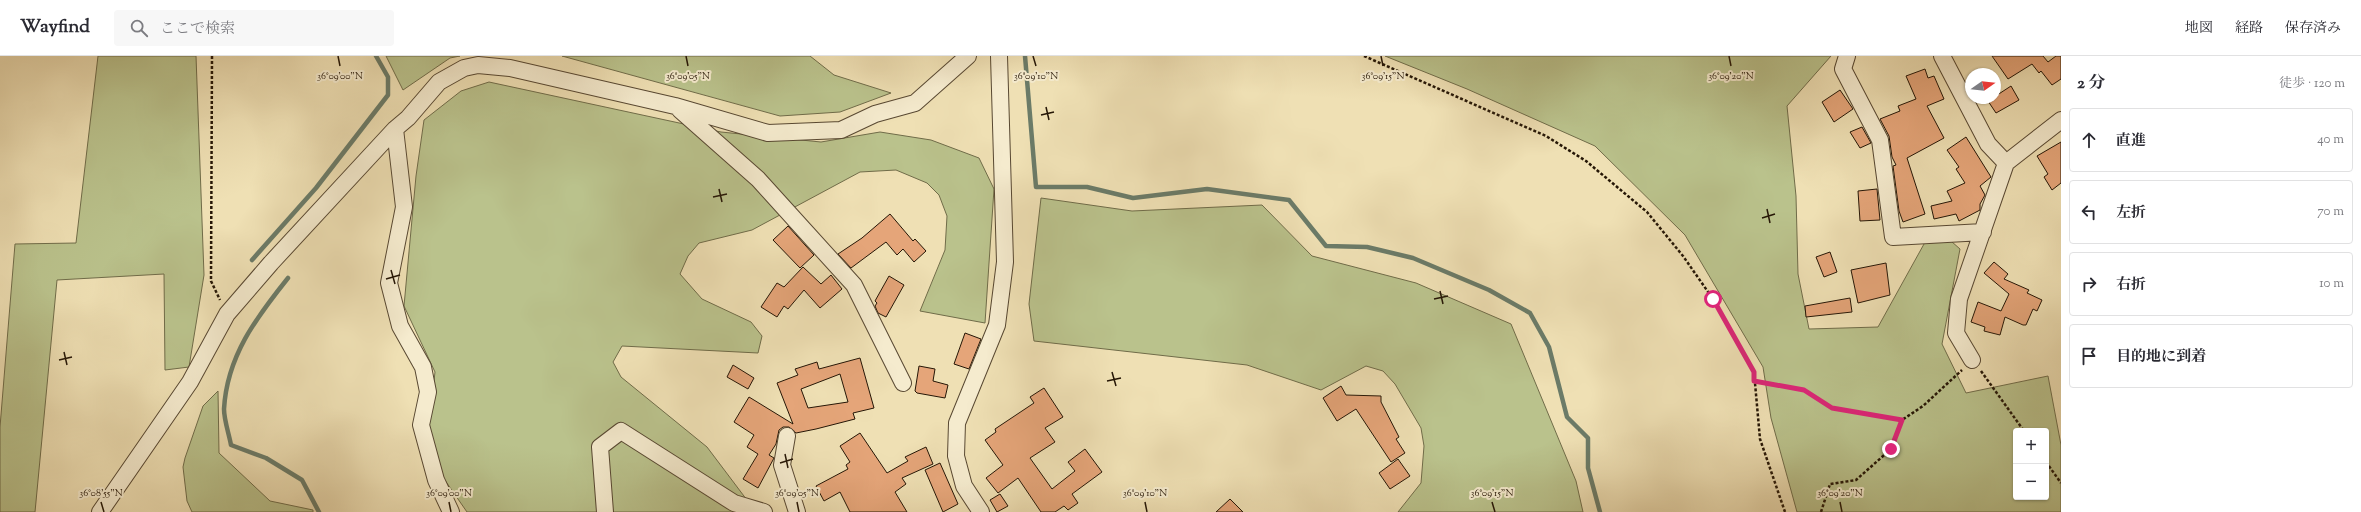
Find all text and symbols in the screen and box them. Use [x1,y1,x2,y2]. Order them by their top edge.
search box [114,10,394,46]
text: Wayfind [20,14,90,41]
icon: search [128,17,150,39]
text: ここで検索 [160,19,235,40]
text: 地図 [2185,19,2213,39]
text: 経路 [2235,19,2263,39]
text: 保存済み [2285,19,2341,39]
north arrow [1965,68,2001,104]
text: 36°09'00"N [317,69,363,84]
text: 36°09'05"N [666,69,710,84]
text: 36°09'10"N [1014,69,1058,84]
text: 36°09'15"N [1362,69,1404,84]
text: 36°09'20"N [1708,69,1754,84]
text: 2 分 [2077,72,2106,96]
text: 徒歩 · 120 m [2279,75,2345,93]
icon: ahead [2078,129,2100,151]
text: 直進 [2116,131,2146,152]
text: 40 m [2317,131,2344,149]
icon: left [2078,201,2100,223]
text: 左折 [2116,203,2146,224]
text: 70 m [2317,203,2344,221]
icon: right [2078,273,2100,295]
text: 右折 [2116,275,2146,296]
text: 10 m [2319,275,2344,293]
route start [1704,290,1722,308]
icon: arrive [2078,345,2100,367]
text: 目的地に到着 [2116,347,2206,368]
map controls [2013,428,2049,500]
button: + [2013,428,2049,464]
route end [1882,440,1900,458]
button: − [2013,464,2049,500]
text: 36°08'55"N [79,486,123,501]
text: 36°09'00"N [426,486,472,501]
text: 36°09'05"N [775,486,819,501]
text: 36°09'10"N [1123,486,1167,501]
text: 36°09'15"N [1471,486,1513,501]
text: 36°09'20"N [1817,486,1863,501]

